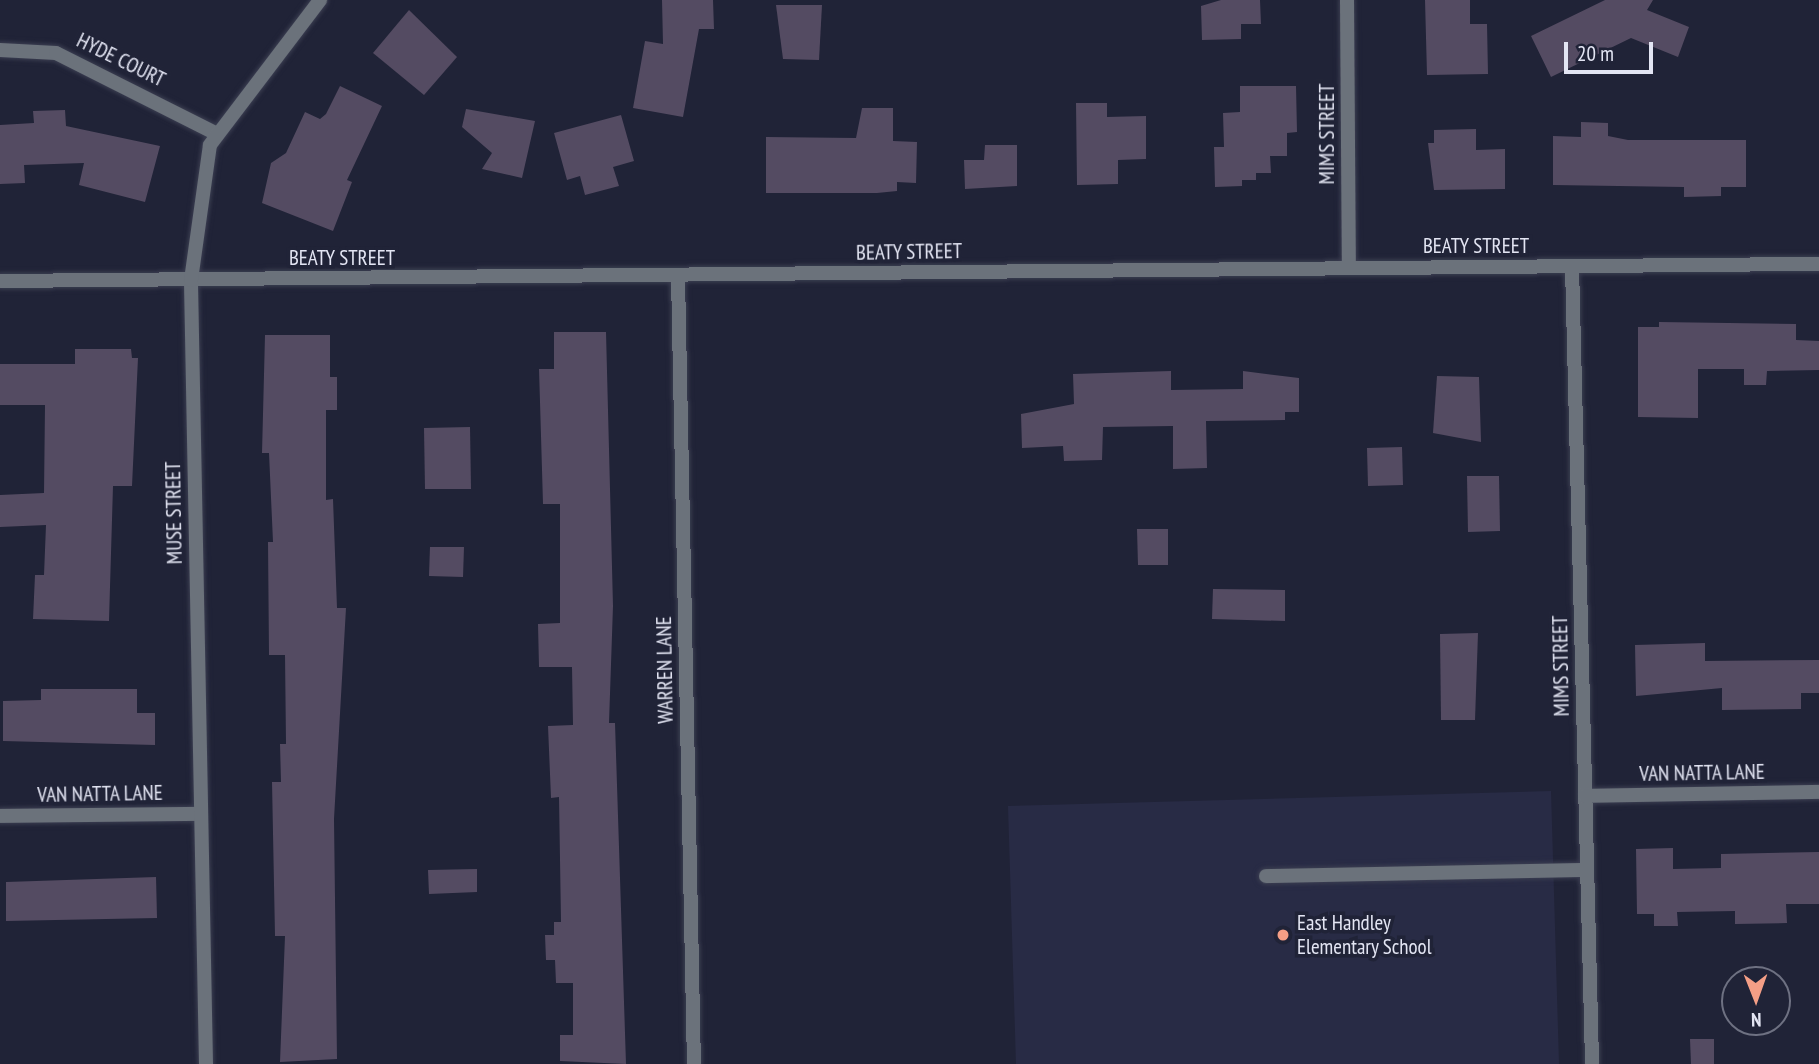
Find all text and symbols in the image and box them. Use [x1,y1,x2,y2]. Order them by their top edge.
street label: HYDE COURT [73,28,169,92]
scale bar [1567,28,1656,72]
text: 20 m [1577,40,1614,67]
street label: MIMS STREET [1314,84,1340,184]
street label: BEATY STREET [1423,233,1529,259]
street label: BEATY STREET [856,238,962,266]
street label: BEATY STREET [289,245,395,271]
street label: MUSE STREET [161,461,187,565]
street label: MIMS STREET [1548,615,1574,717]
street label: WARREN LANE [651,616,679,724]
street label: VAN NATTA LANE [1639,759,1765,787]
street label: VAN NATTA LANE [37,780,163,808]
place label: East Handley Elementary School [1297,910,1432,960]
marker: East Handley Elementary School [1275,927,1291,943]
north arrow [1721,966,1791,1036]
text: N [1751,1008,1762,1032]

